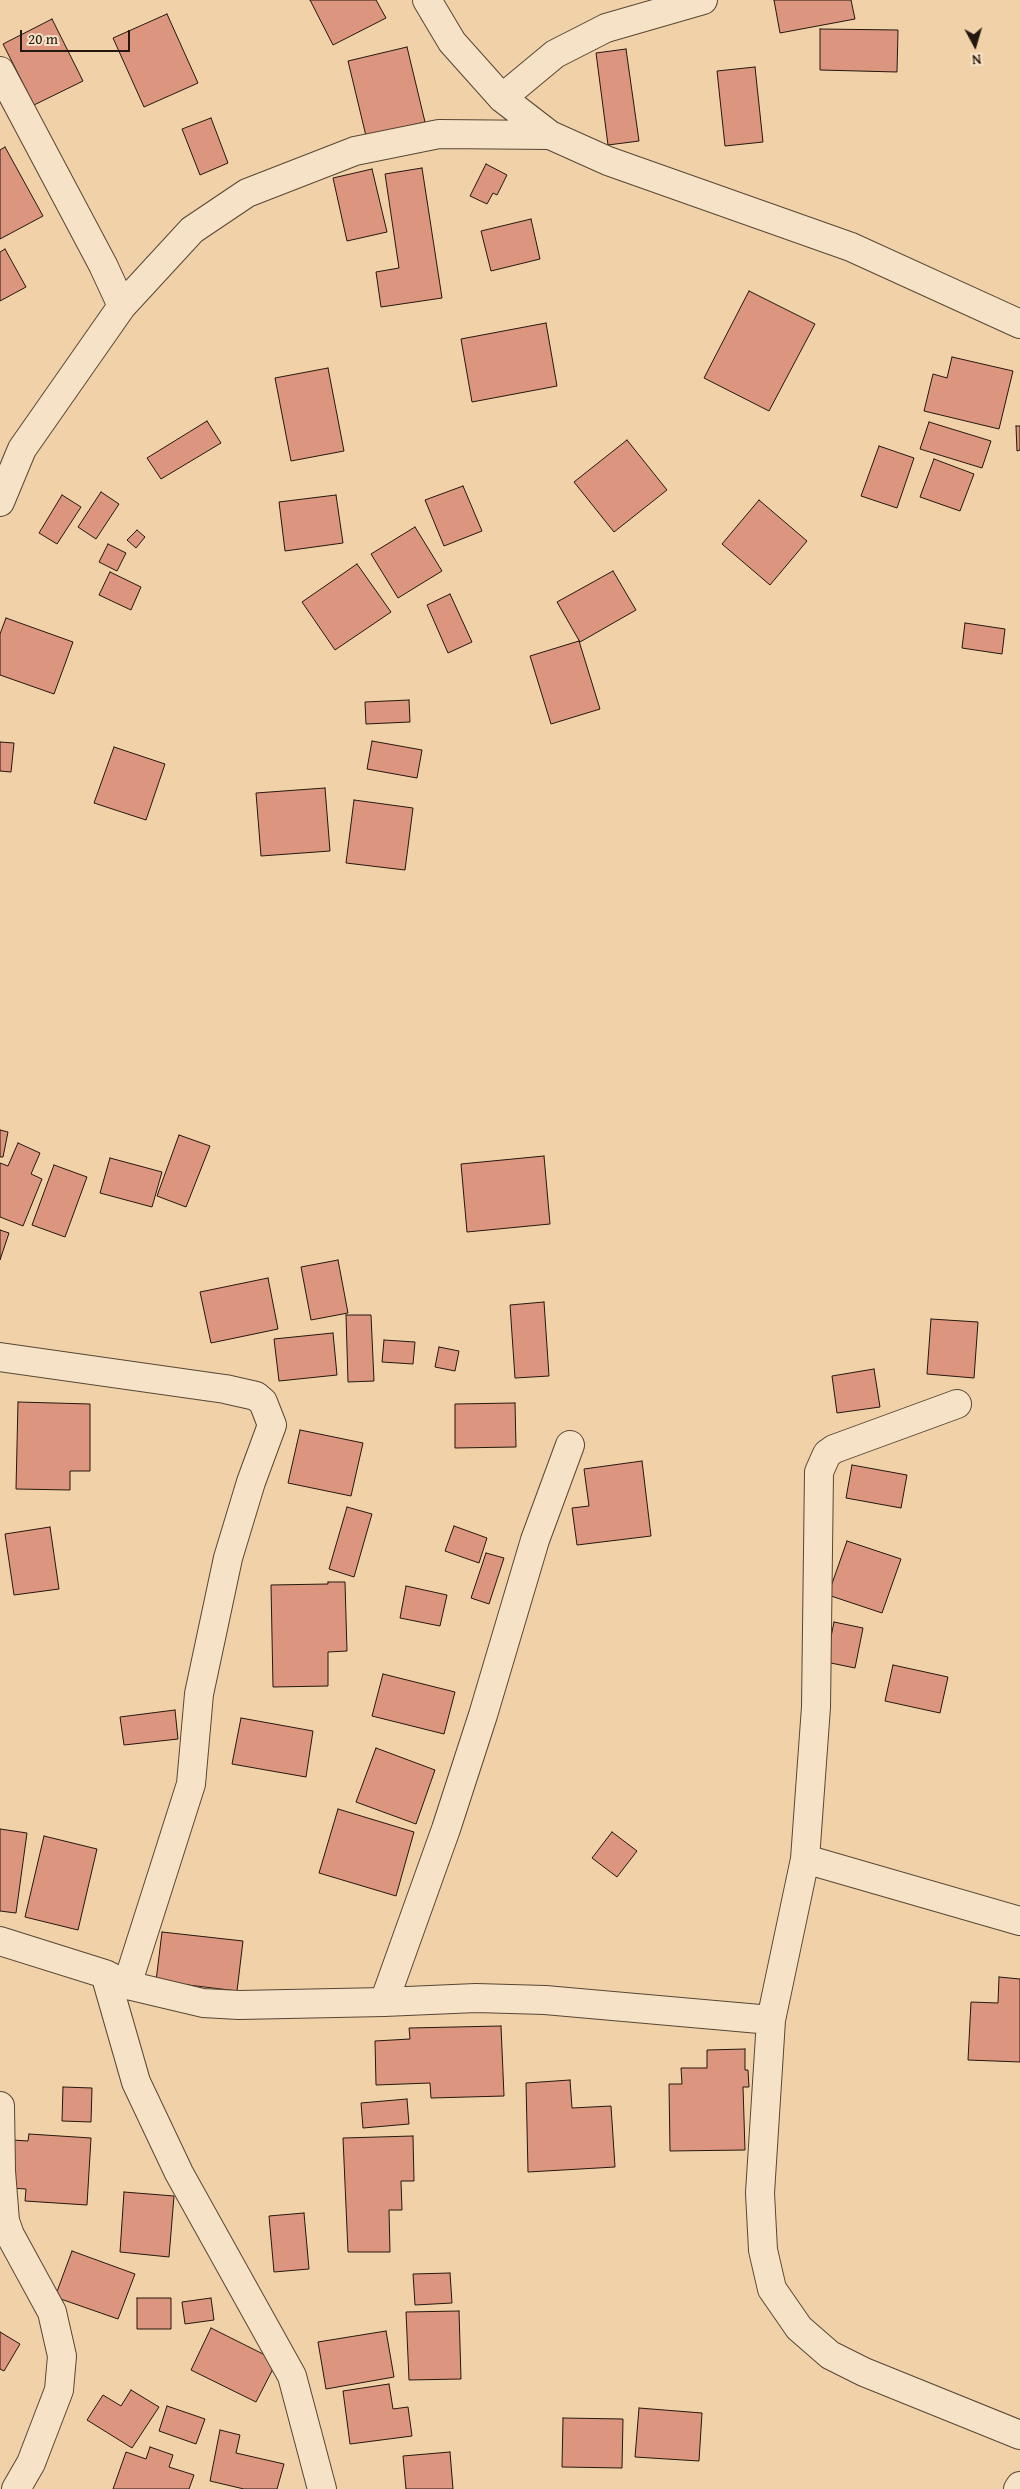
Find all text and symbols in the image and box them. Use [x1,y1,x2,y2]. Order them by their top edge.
scale bar [22,20,132,52]
north arrow [950,20,1000,70]
text: 20 m [28,28,58,49]
text: N [971,49,982,70]

